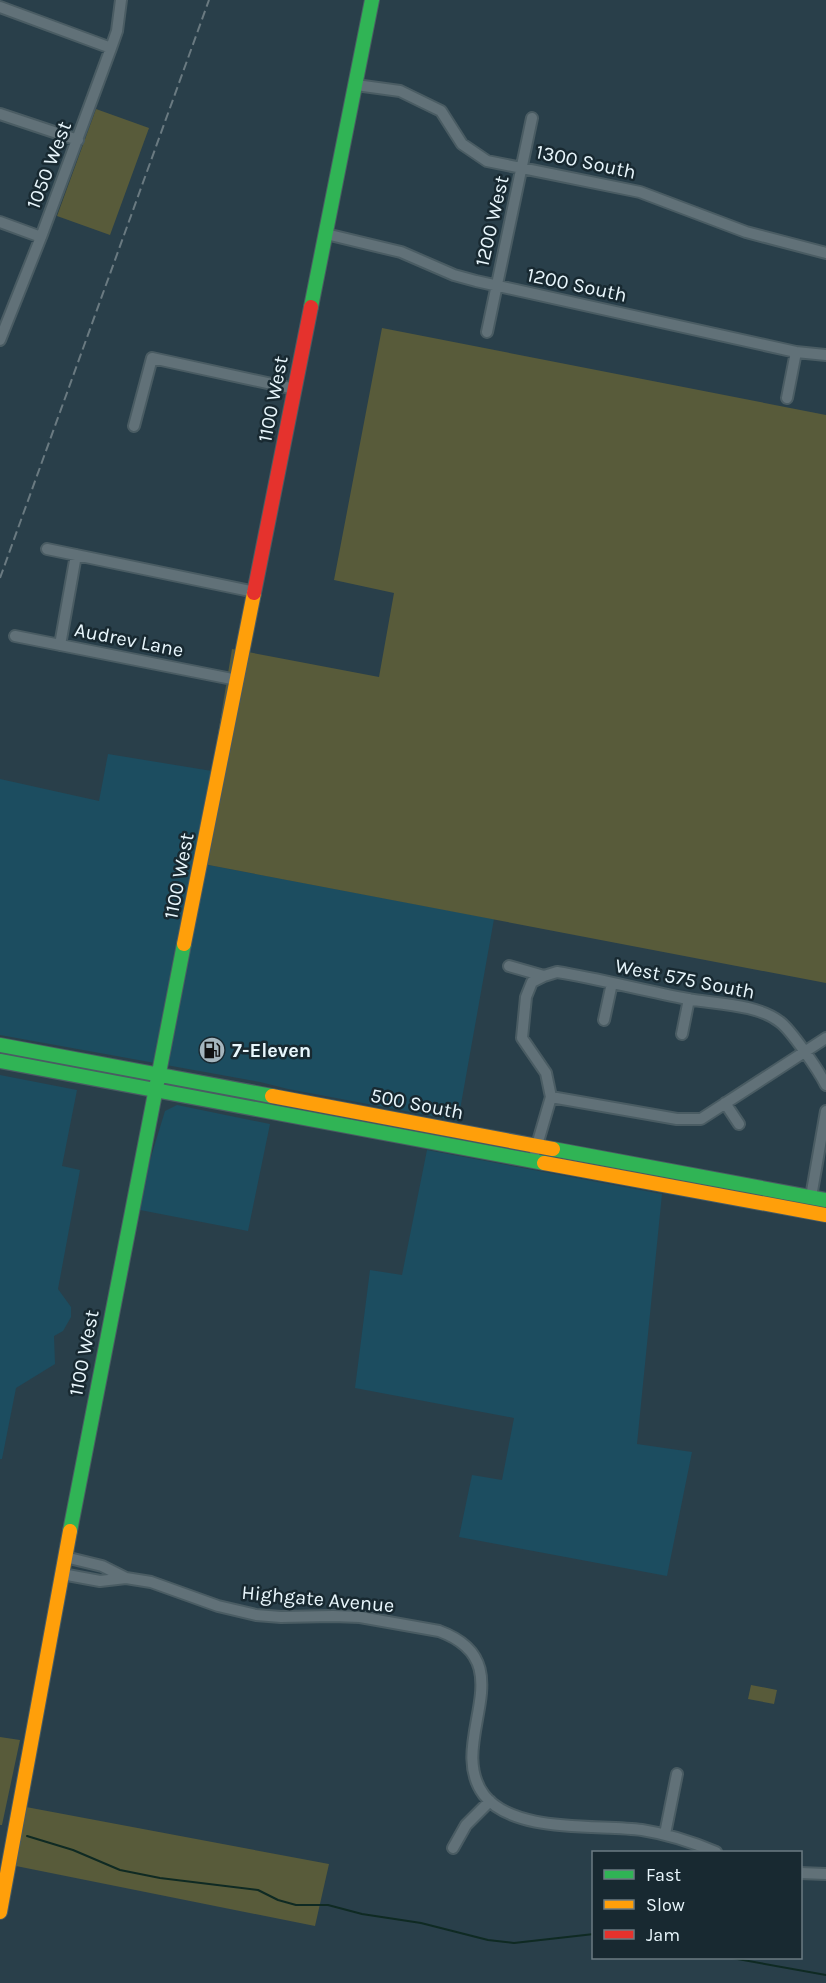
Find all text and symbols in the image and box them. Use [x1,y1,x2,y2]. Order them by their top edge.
street label: 1050 West [22,118,76,212]
street label: 1300 South [534,140,638,184]
street label: 1200 West [470,173,514,269]
street label: 1200 South [525,263,629,307]
street label: 1100 West [253,354,293,444]
street label: Audrev Lane [73,618,185,662]
street label: 1100 West [159,831,199,921]
street label: West 575 South [613,954,757,1004]
fuel station icon: 7-Eleven [197,1035,227,1065]
place label: 7-Eleven [232,1039,311,1062]
street label: 500 South [368,1084,466,1124]
street label: 1100 West [64,1308,104,1398]
street label: Highgate Avenue [241,1581,395,1617]
legend [592,1851,802,1959]
text: Fast [646,1864,681,1886]
text: Slow [646,1894,685,1916]
text: Jam [646,1924,680,1946]

